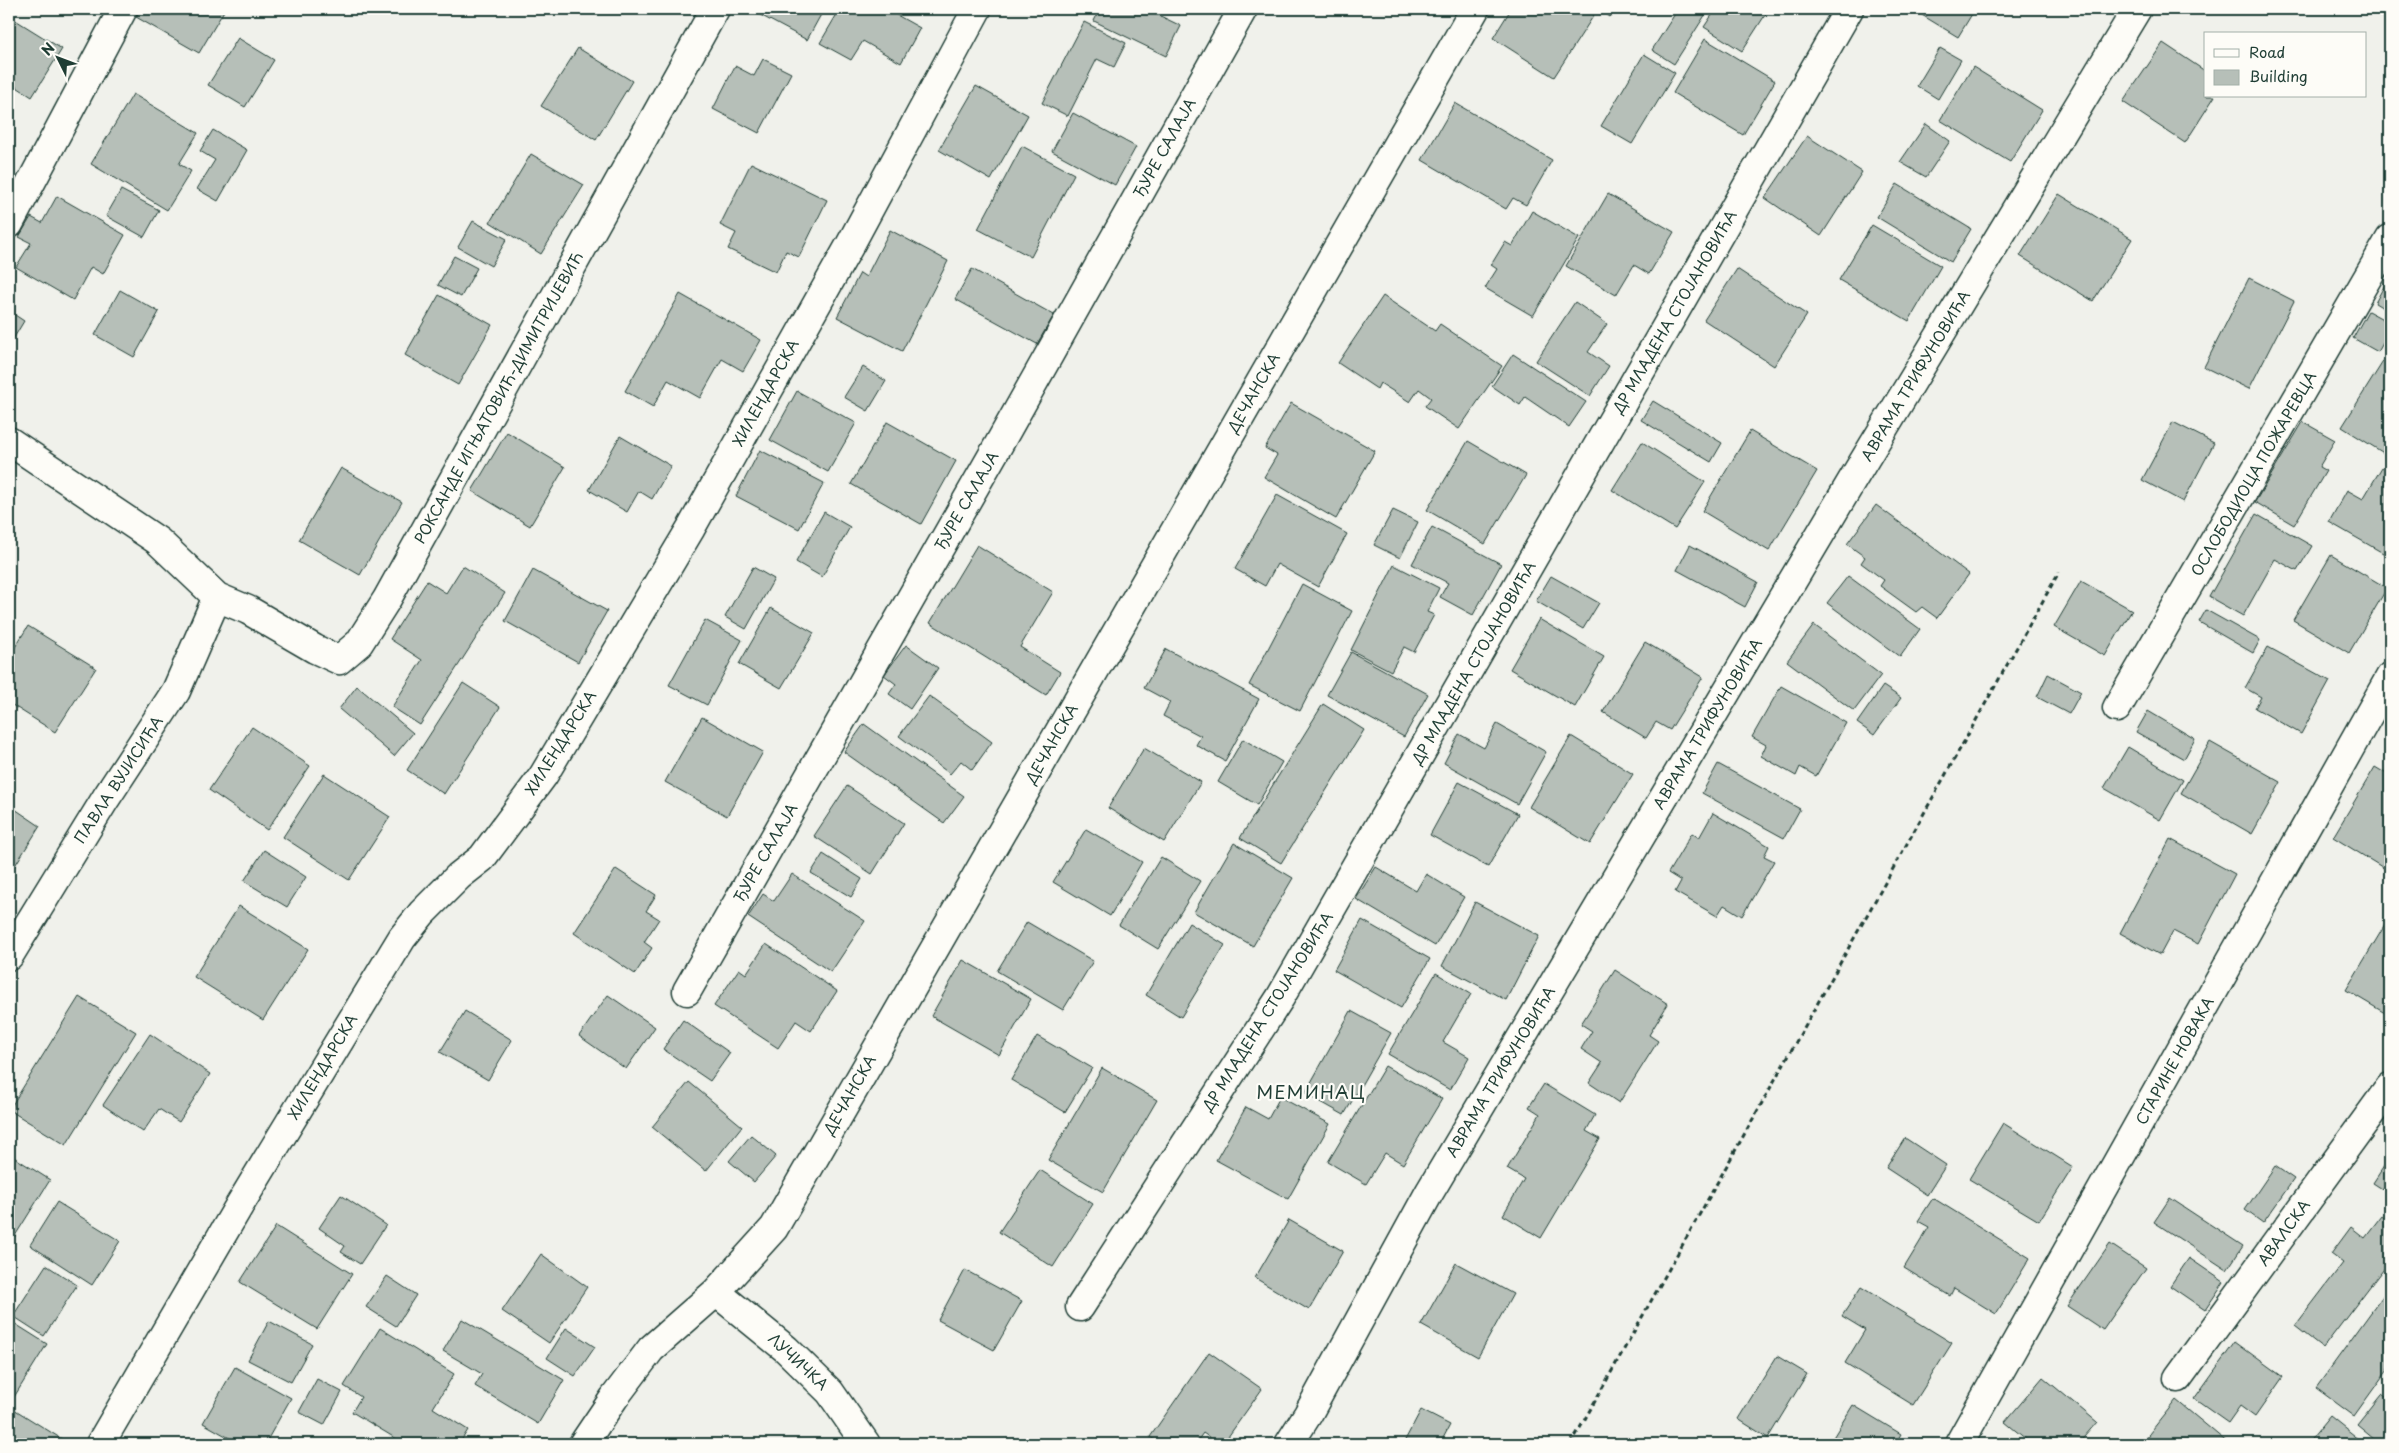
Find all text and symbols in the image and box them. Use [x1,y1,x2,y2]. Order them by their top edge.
north arrow [32,32,82,82]
legend [2204,32,2366,98]
text: N [36,38,59,60]
text: Road [2249,40,2285,63]
text: Building [2249,64,2308,87]
street label: ЂУРЕ САЛАЈА [1127,93,1201,201]
street label: ДР МЛАДЕНА СТОЈАНОВИЋА [1605,205,1742,418]
street label: РОКСАНДЕ ИГЊАТОВИЋ-ДИМИТРИЈЕВИЋ [408,247,588,547]
street label: АВРАМА ТРИФУНОВИЋА [1854,285,1975,465]
street label: ХИЛЕНДАРСКА [726,335,804,450]
street label: ДЕЧАНСКА [1220,348,1285,437]
street label: ОСЛОБОДИОЦА ПОЖАРЕВЦА [2184,366,2321,580]
street label: ЂУРЕ САЛАЈА [928,447,1003,554]
street label: ДР МЛАДЕНА СТОЈАНОВИЋА [1404,556,1541,769]
street label: АВРАМА ТРИФУНОВИЋА [1646,633,1767,813]
street label: ХИЛЕНДАРСКА [518,686,601,799]
street label: ДЕЧАНСКА [1018,699,1083,788]
street label: ПАВЛА ВУЈИСИЋА [68,711,168,848]
street label: ЂУРЕ САЛАЈА [727,799,802,906]
street label: ДР МЛАДЕНА СТОЈАНОВИЋА [1195,907,1338,1116]
street label: АВРАМА ТРИФУНОВИЋА [1439,981,1560,1161]
street label: СТАРИНЕ НОВАКА [2129,992,2218,1129]
street label: ХИЛЕНДАРСКА [281,1009,362,1123]
street label: ДЕЧАНСКА [816,1050,881,1139]
district label: МЕМИНАЦ [1256,1078,1366,1105]
street label: АВАЛСКА [2251,1194,2315,1270]
street label: ЛУЧИЧКА [764,1327,834,1395]

